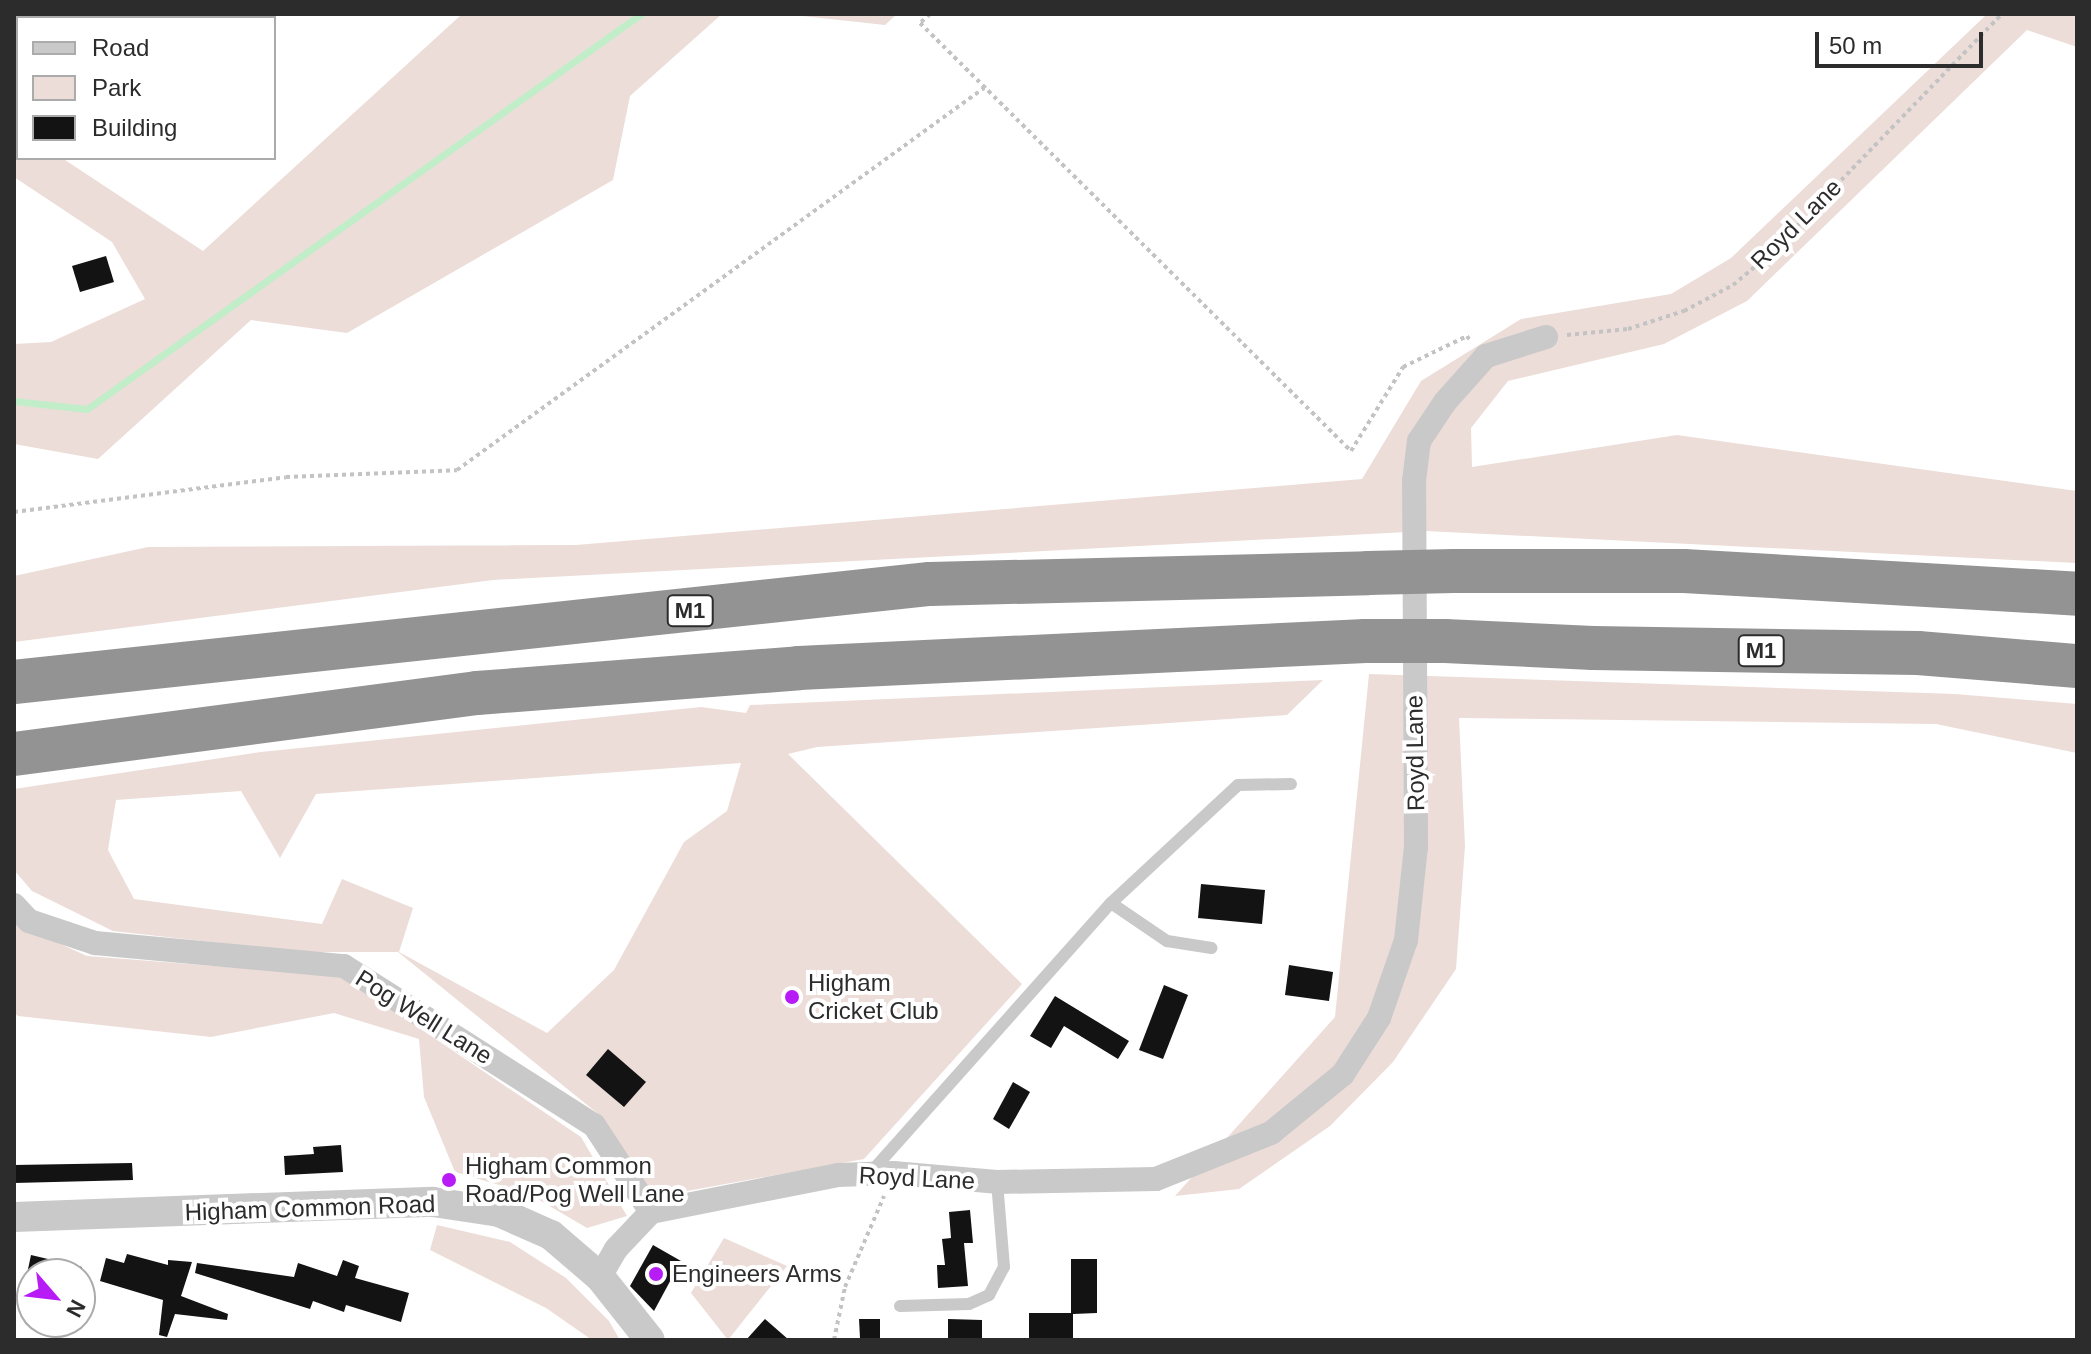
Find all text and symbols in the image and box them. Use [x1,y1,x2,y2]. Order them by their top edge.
legend [16,16,276,160]
scale bar [1819,16,1987,66]
text: 50 m [1829,32,1882,59]
text: Road [92,34,149,61]
text: Park [92,74,141,101]
text: Building [92,114,177,141]
street label: Royd Lane [1745,173,1847,275]
road number: M1 [666,593,714,629]
road number: M1 [1737,633,1785,669]
street label: Royd Lane [1400,695,1430,811]
street label: Pog Well Lane [350,964,498,1070]
place label: Higham Cricket Club [808,969,939,1025]
marker: Higham Cricket Club [783,988,801,1006]
place label: Higham Common Road/Pog Well Lane [465,1152,685,1208]
street label: Royd Lane [858,1161,976,1195]
marker: Higham Common Road/Pog Well Lane [440,1171,458,1189]
street label: Higham Common Road [184,1189,436,1227]
north arrow [16,1258,96,1338]
place label: Engineers Arms [672,1260,843,1288]
marker: Engineers Arms [647,1265,665,1283]
text: N [61,1296,91,1321]

